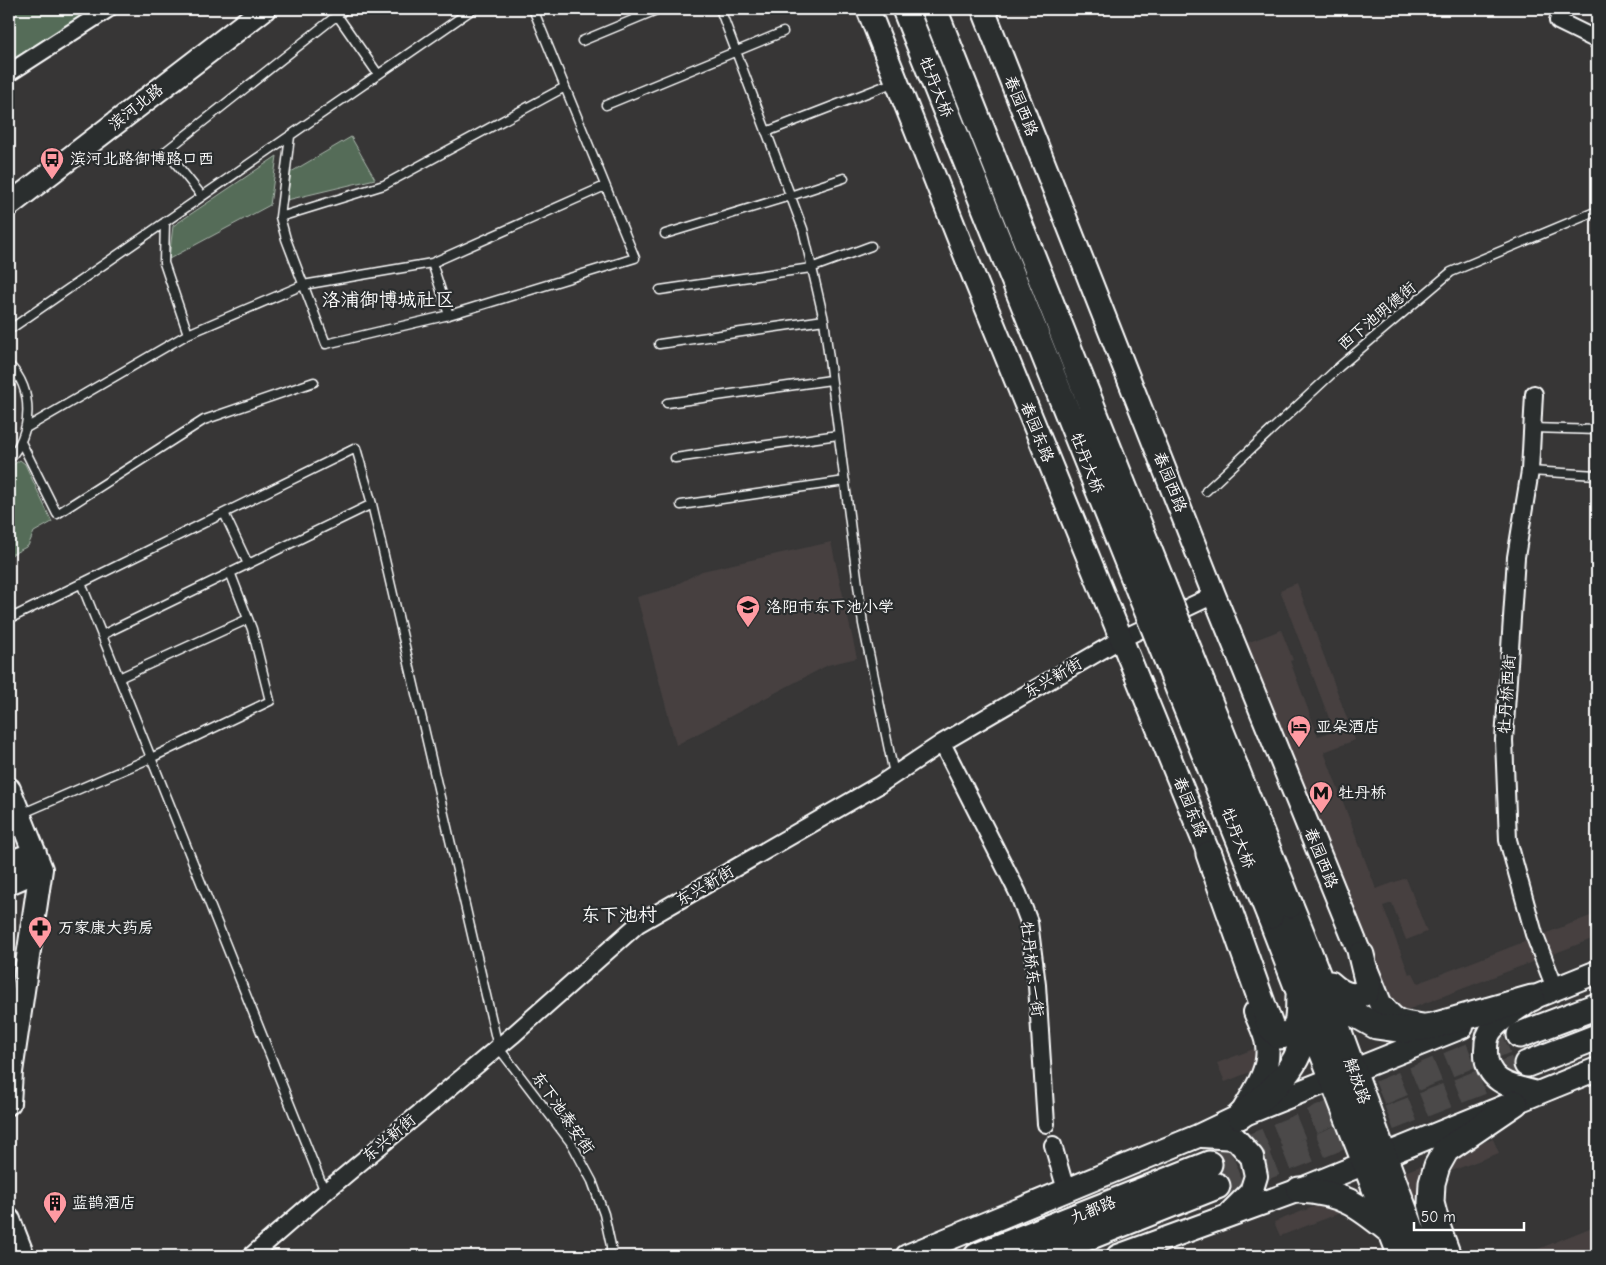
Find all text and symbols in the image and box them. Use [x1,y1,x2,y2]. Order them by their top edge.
street label: 牡丹大桥 [916,54,956,120]
street label: 春园西路 [1001,73,1041,139]
street label: 滨河北路 [105,80,167,134]
bus stop icon: 滨河北路御博路口西 [39,146,65,180]
place label: 滨河北路御博路口西 [70,150,214,168]
street label: 西下池明德街 [1334,278,1420,354]
district label: 洛浦御博城社区 [321,289,455,311]
street label: 春园东路 [1017,399,1057,465]
street label: 牡丹大桥 [1067,430,1107,496]
street label: 春园西路 [1150,449,1190,515]
school or university icon: 洛阳市东下池小学 [735,594,761,628]
place label: 洛阳市东下池小学 [766,598,894,616]
street label: 牡丹桥西街 [1495,653,1519,735]
street label: 东兴新街 [1021,654,1085,702]
hotel icon: 亚朵酒店 [1286,714,1312,748]
place label: 亚朵酒店 [1316,718,1380,736]
street label: 春园东路 [1170,774,1210,840]
metro station icon: 牡丹桥 [1308,780,1334,814]
place label: 牡丹桥 [1338,784,1386,802]
street label: 牡丹大桥 [1218,805,1258,871]
street label: 春园西路 [1301,825,1341,891]
street label: 东兴新街 [673,862,737,910]
district label: 东下池村 [581,904,657,926]
pharmacy icon: 万家康大药房 [27,915,53,949]
place label: 万家康大药房 [58,919,154,937]
street label: 牡丹桥东一街 [1017,920,1047,1018]
street label: 解放路 [1340,1055,1374,1107]
street label: 东下池泰安街 [528,1069,598,1157]
street label: 东兴新街 [359,1111,419,1165]
building icon: 蓝鹊酒店 [42,1190,68,1224]
street label: 九都路 [1067,1193,1119,1227]
place label: 蓝鹊酒店 [72,1194,136,1212]
scale bar [1414,1200,1524,1232]
text: 50 m [1421,1208,1456,1226]

